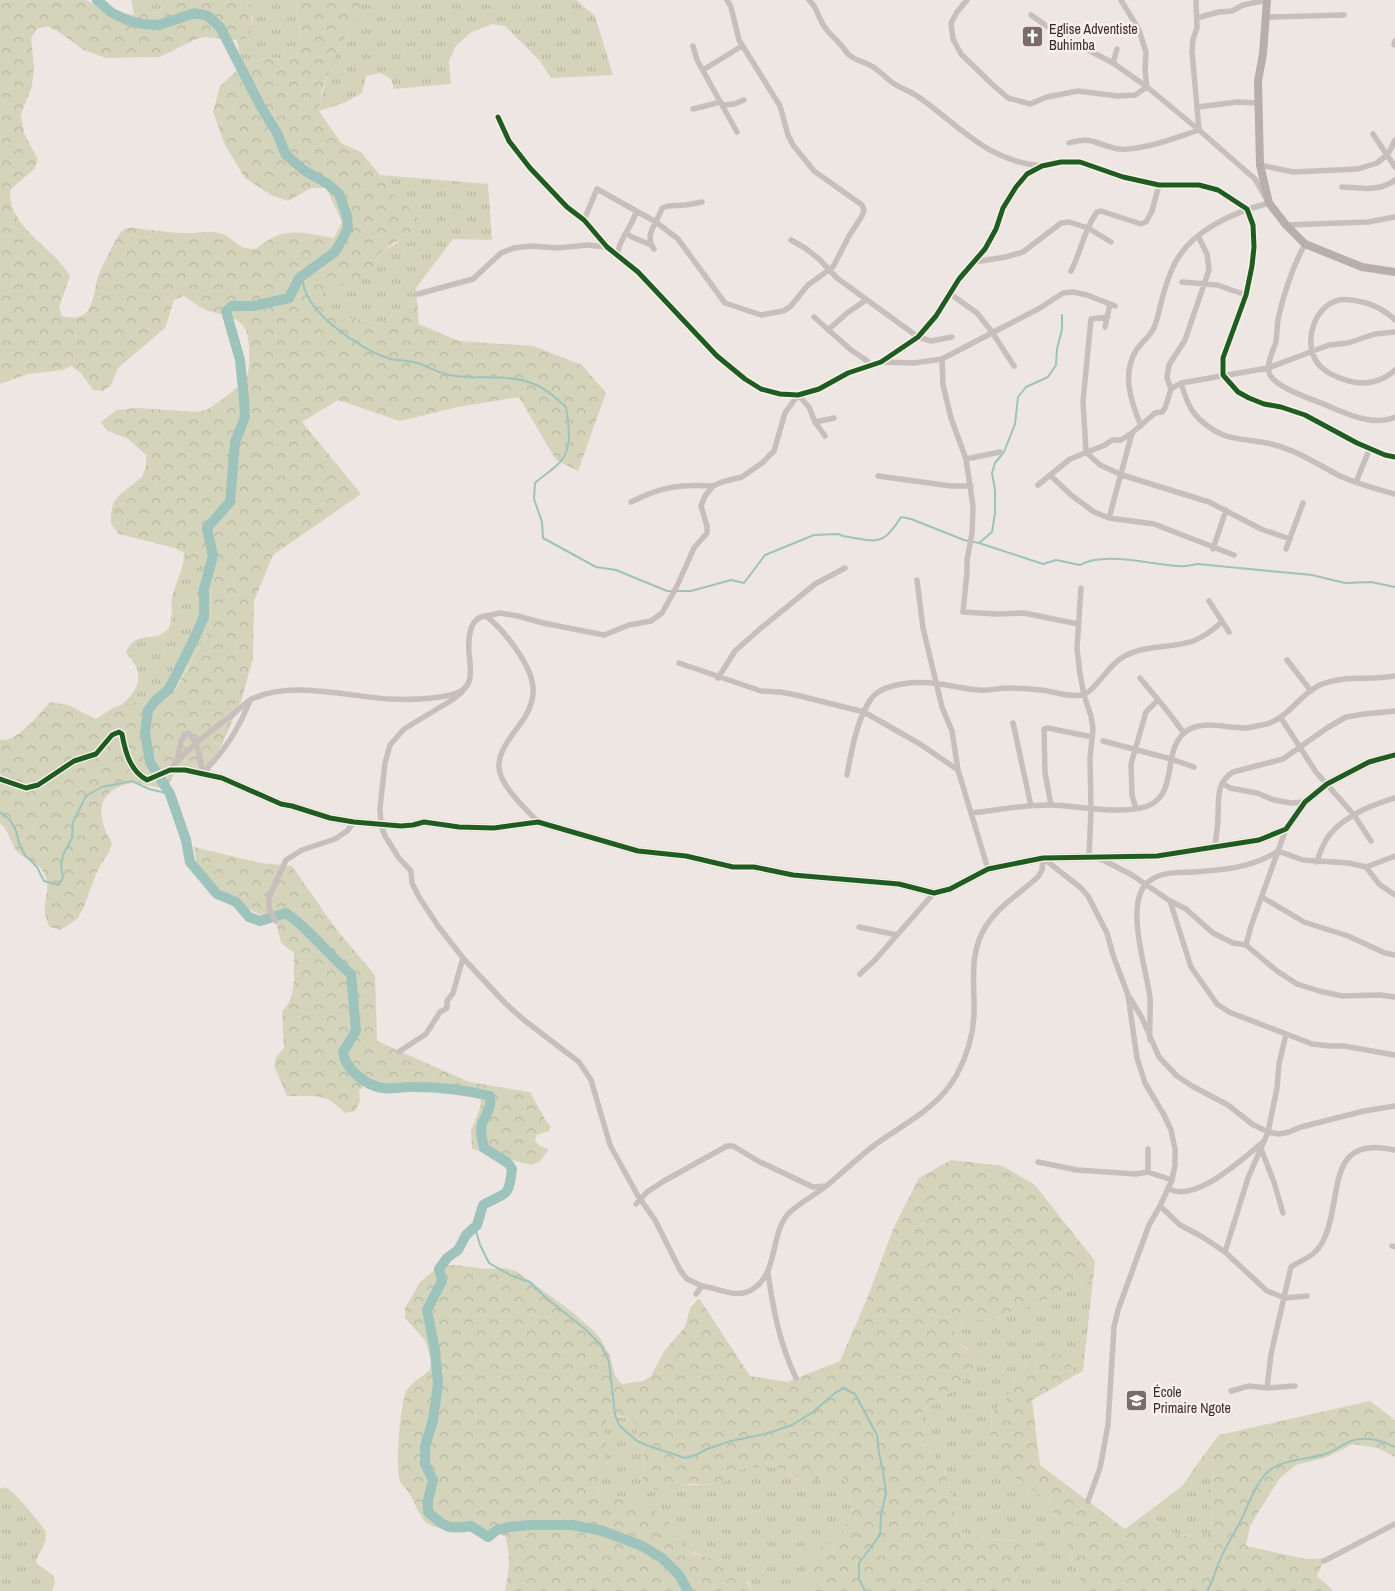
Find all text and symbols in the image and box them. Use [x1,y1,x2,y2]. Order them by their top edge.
place label: Eglise Adventiste Buhimba [1049,20,1138,54]
church icon: Eglise Adventiste Buhimba [1021,25,1045,49]
place label: École Primaire Ngote [1153,1383,1231,1417]
school or university icon: École Primaire Ngote [1125,1388,1149,1412]

